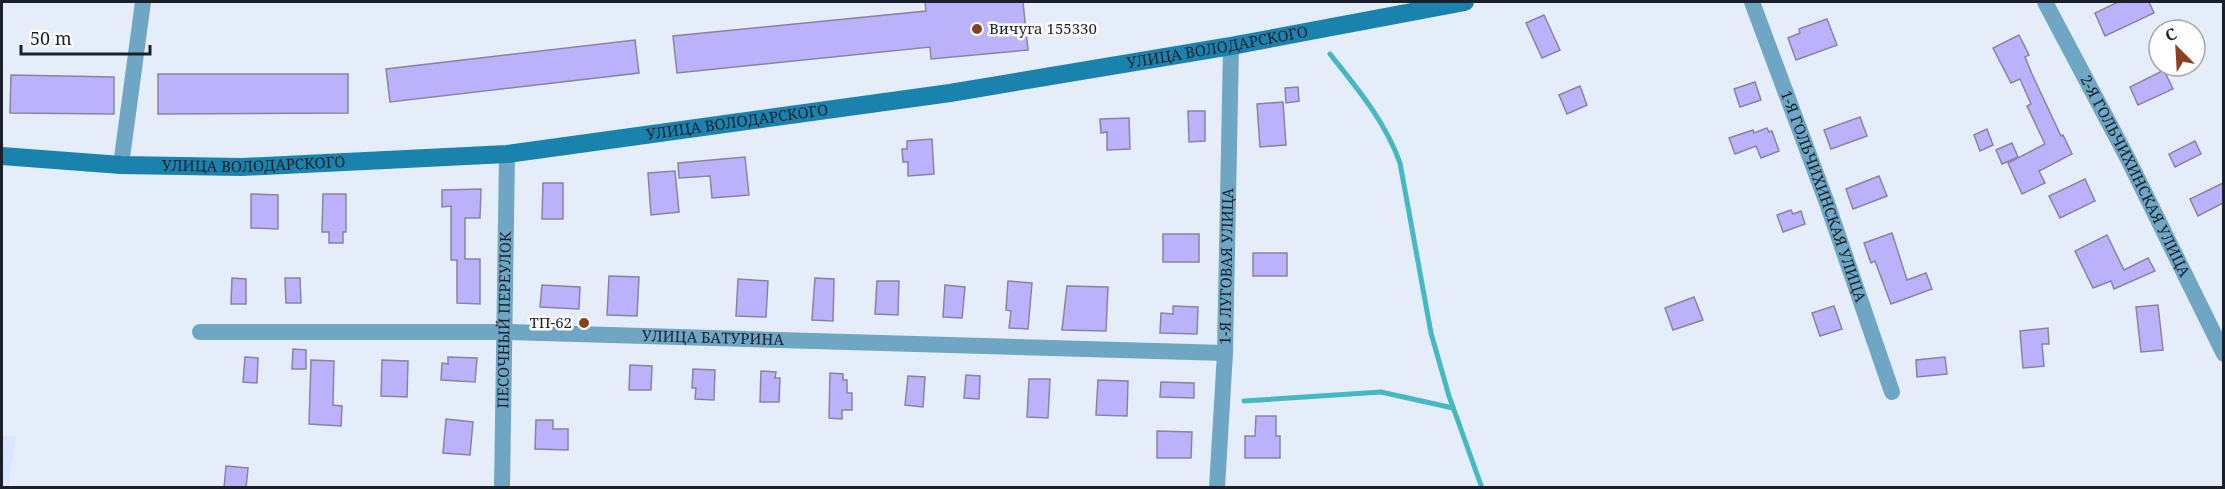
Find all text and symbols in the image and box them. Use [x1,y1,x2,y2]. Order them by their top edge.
scale bar [21,18,150,56]
place label: Вичуга 155330 [989,18,1097,38]
north arrow [2147,18,2207,78]
street label: УЛИЦА ВОЛОДАРСКОГО [1125,21,1309,72]
marker: Вичуга 155330 [970,22,984,36]
text: С [2162,22,2180,46]
text: 50 m [30,26,72,50]
street label: 2-Я ГОЛЬЧИХИНСКАЯ УЛИЦА [2076,71,2196,280]
street label: 1-Я ГОЛЬЧИХИНСКАЯ УЛИЦА [1777,87,1871,305]
street label: УЛИЦА ВОЛОДАРСКОГО [645,99,829,144]
street label: УЛИЦА ВОЛОДАРСКОГО [162,151,346,176]
street label: 1-Я ЛУГОВАЯ УЛИЦА [1214,187,1237,345]
street label: ПЕСОЧНЫЙ ПЕРЕУЛОК [492,231,515,409]
place label: ТП-62 [529,312,572,332]
marker: ТП-62 [577,316,591,330]
street label: УЛИЦА БАТУРИНА [642,325,785,349]

